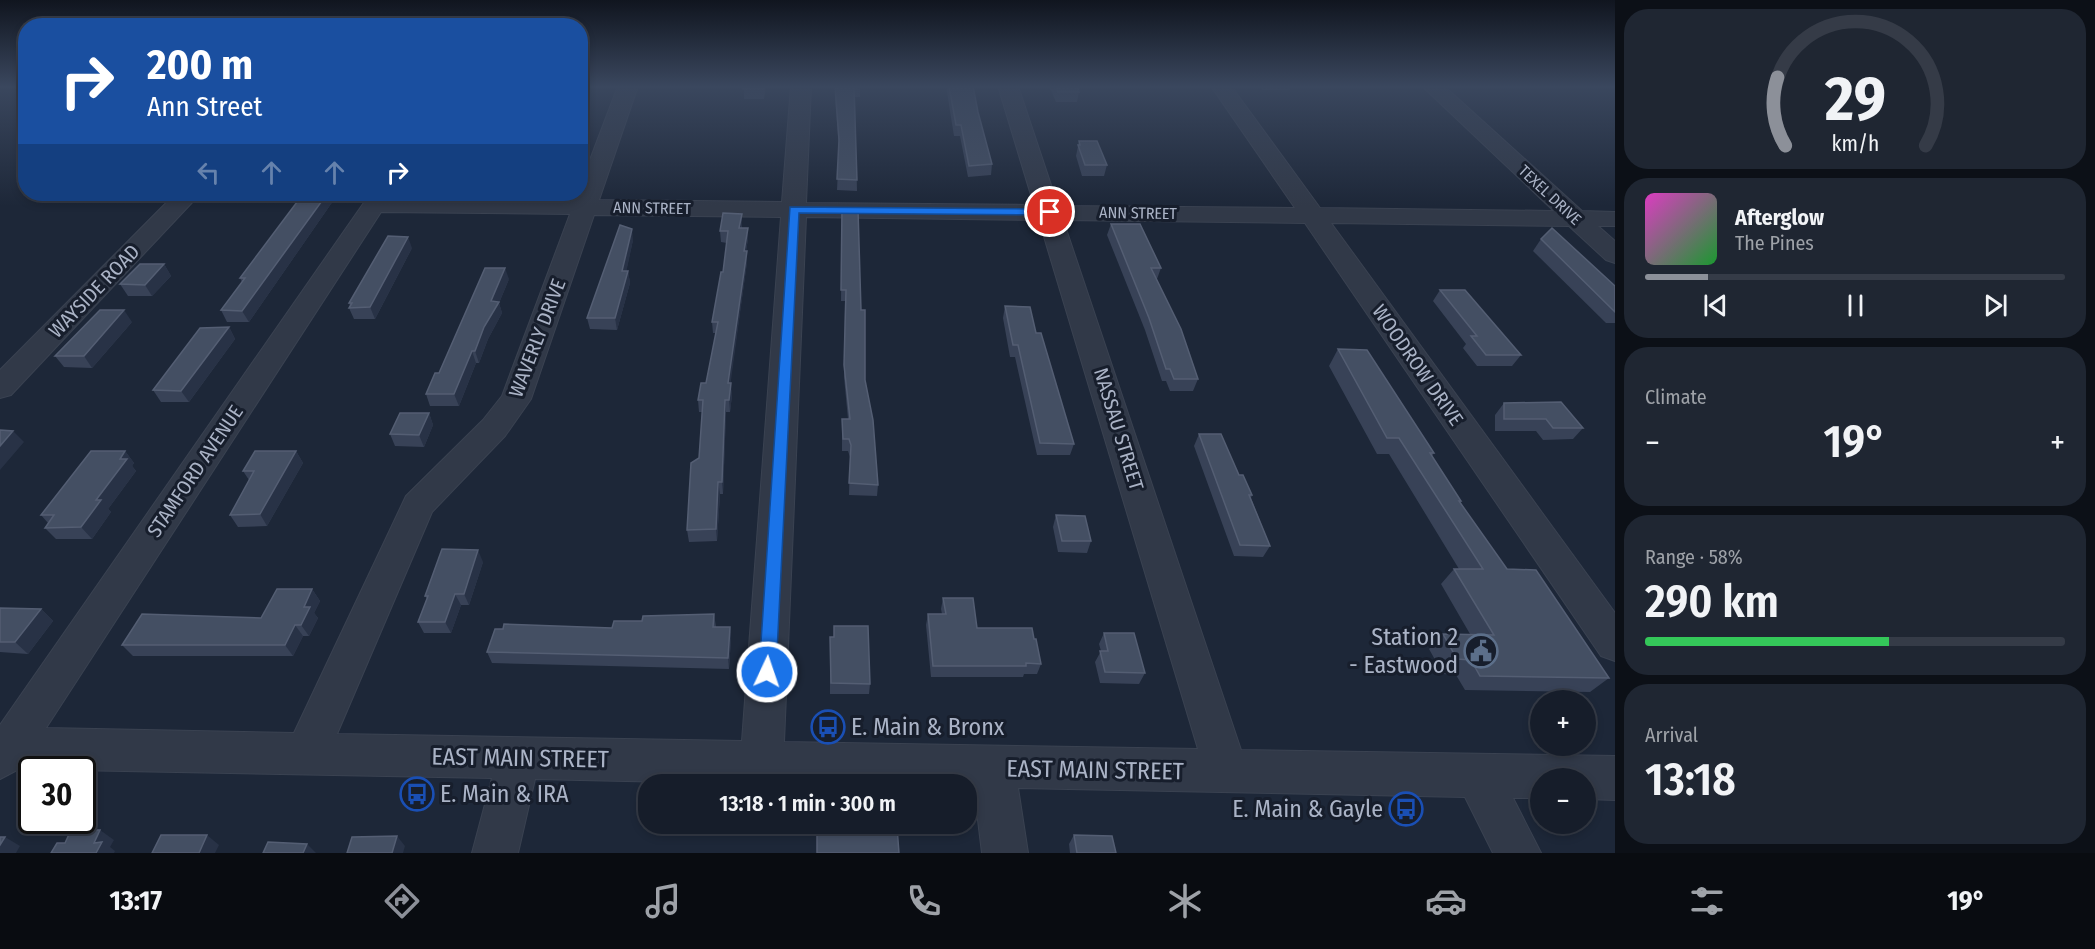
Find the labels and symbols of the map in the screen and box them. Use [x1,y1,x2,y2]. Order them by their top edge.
street label: TEXEL DRIVE [1515,161,1585,229]
pin [1024,186,1075,237]
street label: ANN STREET [613,198,692,218]
street label: ANN STREET [1099,203,1178,223]
street label: WAYSIDE ROAD [44,239,144,343]
street label: WAVERLY DRIVE [503,275,571,401]
street label: WOODROW DRIVE [1367,300,1469,430]
street label: NASSAU STREET [1089,365,1149,494]
street label: STAMFORD AVENUE [142,401,248,541]
place label: Station 2 - Eastwood [1349,623,1458,679]
public building icon: Station 2 - Eastwood [1463,633,1499,669]
position arrow [735,640,799,704]
bus stop icon: E. Main & Bronx [810,709,846,745]
place label: E. Main & Bronx [851,713,1005,741]
street label: EAST MAIN STREET [431,742,609,774]
street label: EAST MAIN STREET [1006,754,1184,786]
speed limit sign: 30 [18,756,96,834]
bus stop icon: E. Main & IRA [399,776,435,812]
place label: E. Main & IRA [440,780,569,808]
bus stop icon: E. Main & Gayle [1388,791,1424,827]
place label: E. Main & Gayle [1232,795,1383,823]

